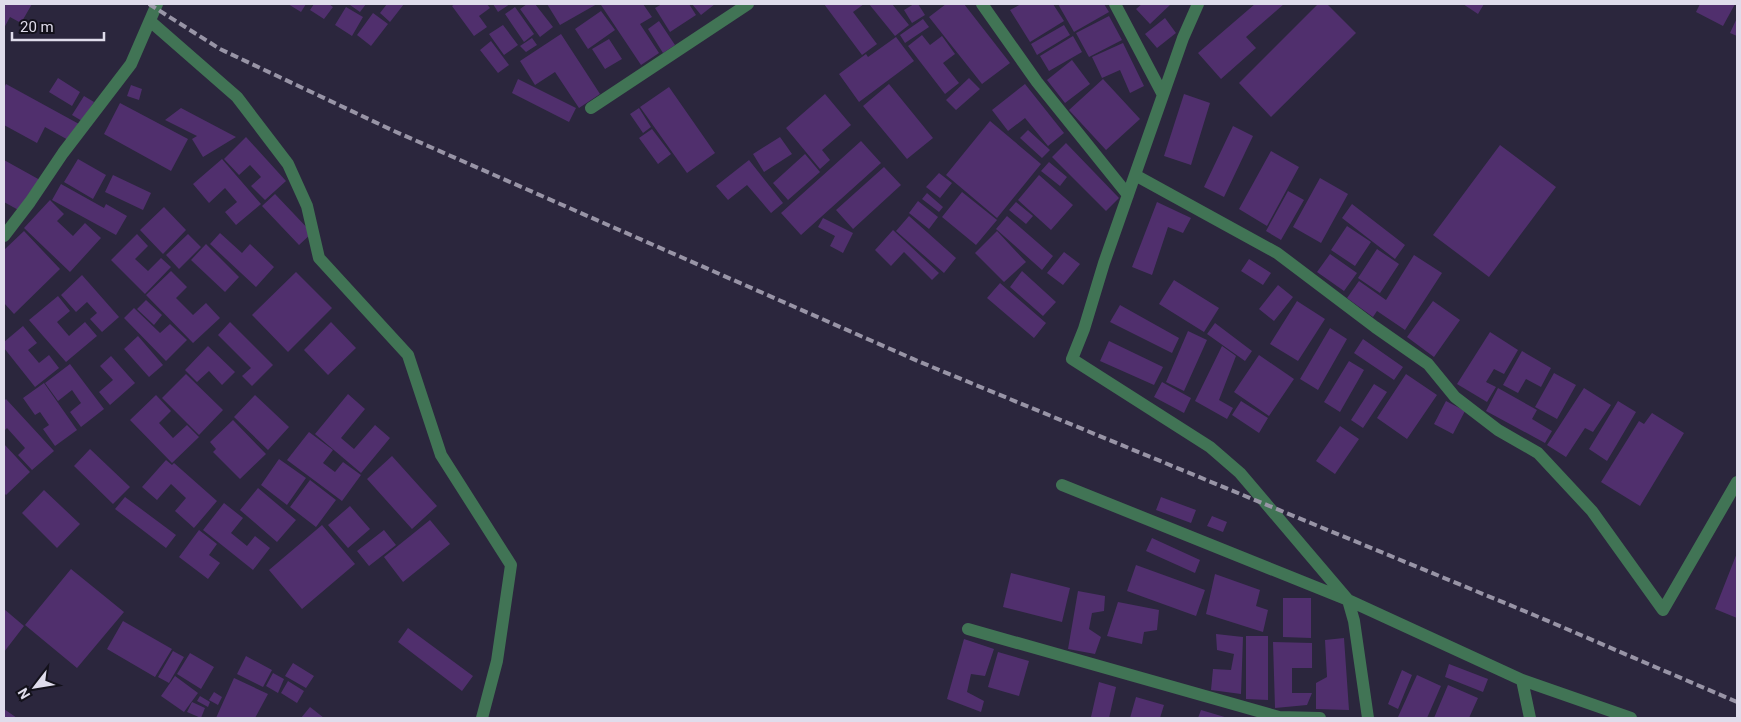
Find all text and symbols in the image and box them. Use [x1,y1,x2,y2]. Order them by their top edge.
scale bar [12,10,105,42]
text: 20 m [20,18,54,36]
north arrow [10,662,60,712]
text: N [14,685,33,702]

